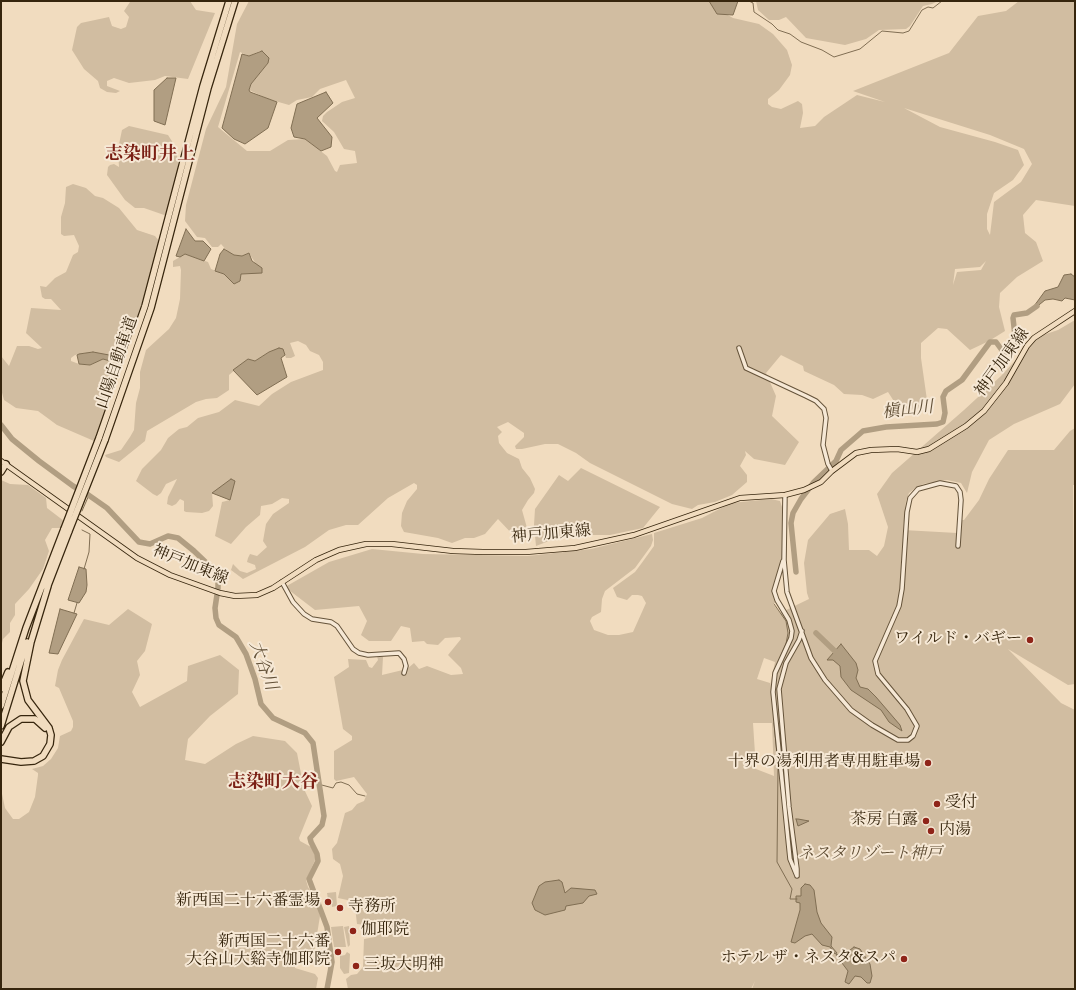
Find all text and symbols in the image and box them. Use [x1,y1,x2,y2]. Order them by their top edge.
district label: 志染町井上 [105,144,195,166]
street label: 山陽自動車道 [93,314,143,412]
street label: 神戸加東線 [972,325,1034,401]
water label: 槇山川 [882,398,934,424]
street label: 神戸加東線 [510,522,592,548]
street label: 神戸加東線 [149,542,231,590]
place label: ワイルド・バギー [894,630,1022,650]
marker: ワイルド・バギー [1025,635,1035,645]
water label: 大谷川 [244,639,280,693]
place label: 十界の湯利用者専用駐車場 [728,753,920,773]
marker: 十界の湯利用者専用駐車場 [923,758,933,768]
district label: 志染町大谷 [228,772,318,794]
place label: 受付 [945,794,977,814]
marker: 受付 [932,799,942,809]
place label: 茶房 白露 [851,811,918,831]
marker: 茶房 白露 [921,816,931,826]
place label: 内湯 [939,821,971,841]
marker: 内湯 [926,826,936,836]
park label: ネスタリゾート神戸 [798,845,942,865]
place label: 新西国二十六番霊場 [176,892,320,912]
marker: 新西国二十六番霊場 [323,897,333,907]
place label: 寺務所 [348,898,396,918]
marker: 寺務所 [335,903,345,913]
place label: 伽耶院 [361,921,409,941]
marker: 伽耶院 [348,926,358,936]
place label: 新西国二十六番 大谷山大谿寺伽耶院 [186,933,330,971]
marker: 新西国二十六番 大谷山大谿寺伽耶院 [333,947,343,957]
place label: ホテル ザ・ネスタ&スパ [720,949,896,969]
marker: ホテル ザ・ネスタ&スパ [899,954,909,964]
place label: 三坂大明神 [364,956,444,976]
marker: 三坂大明神 [351,961,361,971]

